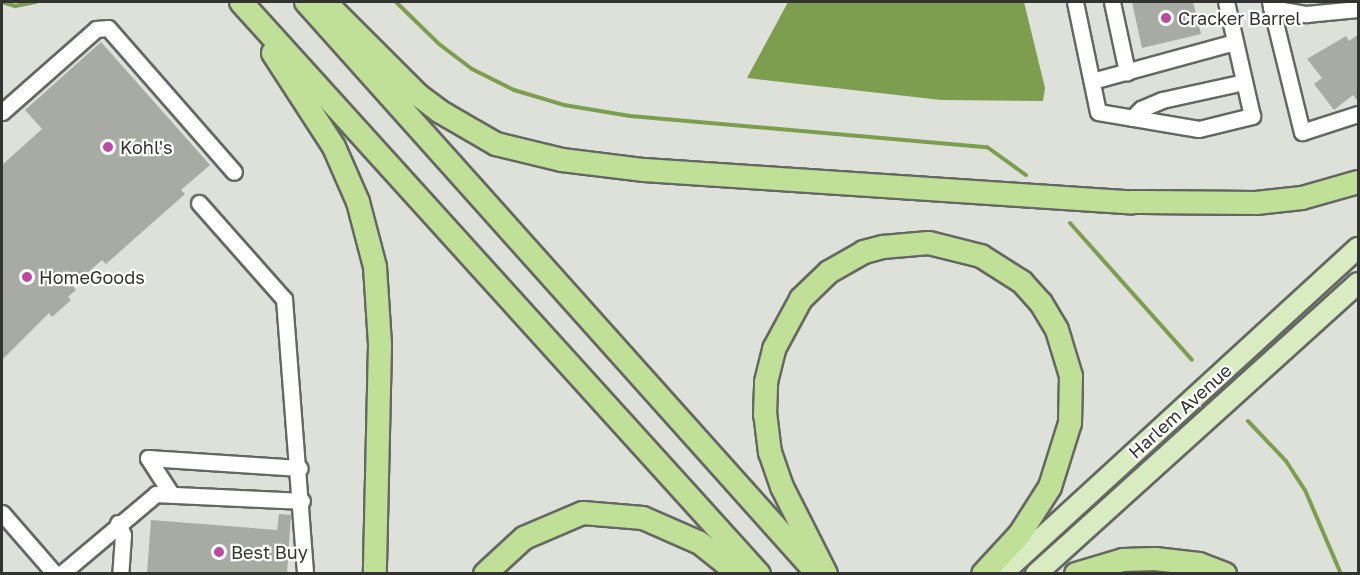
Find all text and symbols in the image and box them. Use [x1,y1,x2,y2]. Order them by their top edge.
place label: Cracker Barrel [1178,7,1301,29]
marker: Cracker Barrel [1159,11,1173,25]
place label: Kohl's [120,136,172,158]
marker: Kohl's [101,140,115,154]
place label: HomeGoods [39,266,145,288]
marker: HomeGoods [20,270,34,284]
street label: Harlem Avenue [1124,359,1236,463]
place label: Best Buy [231,541,308,563]
marker: Best Buy [212,545,226,559]

